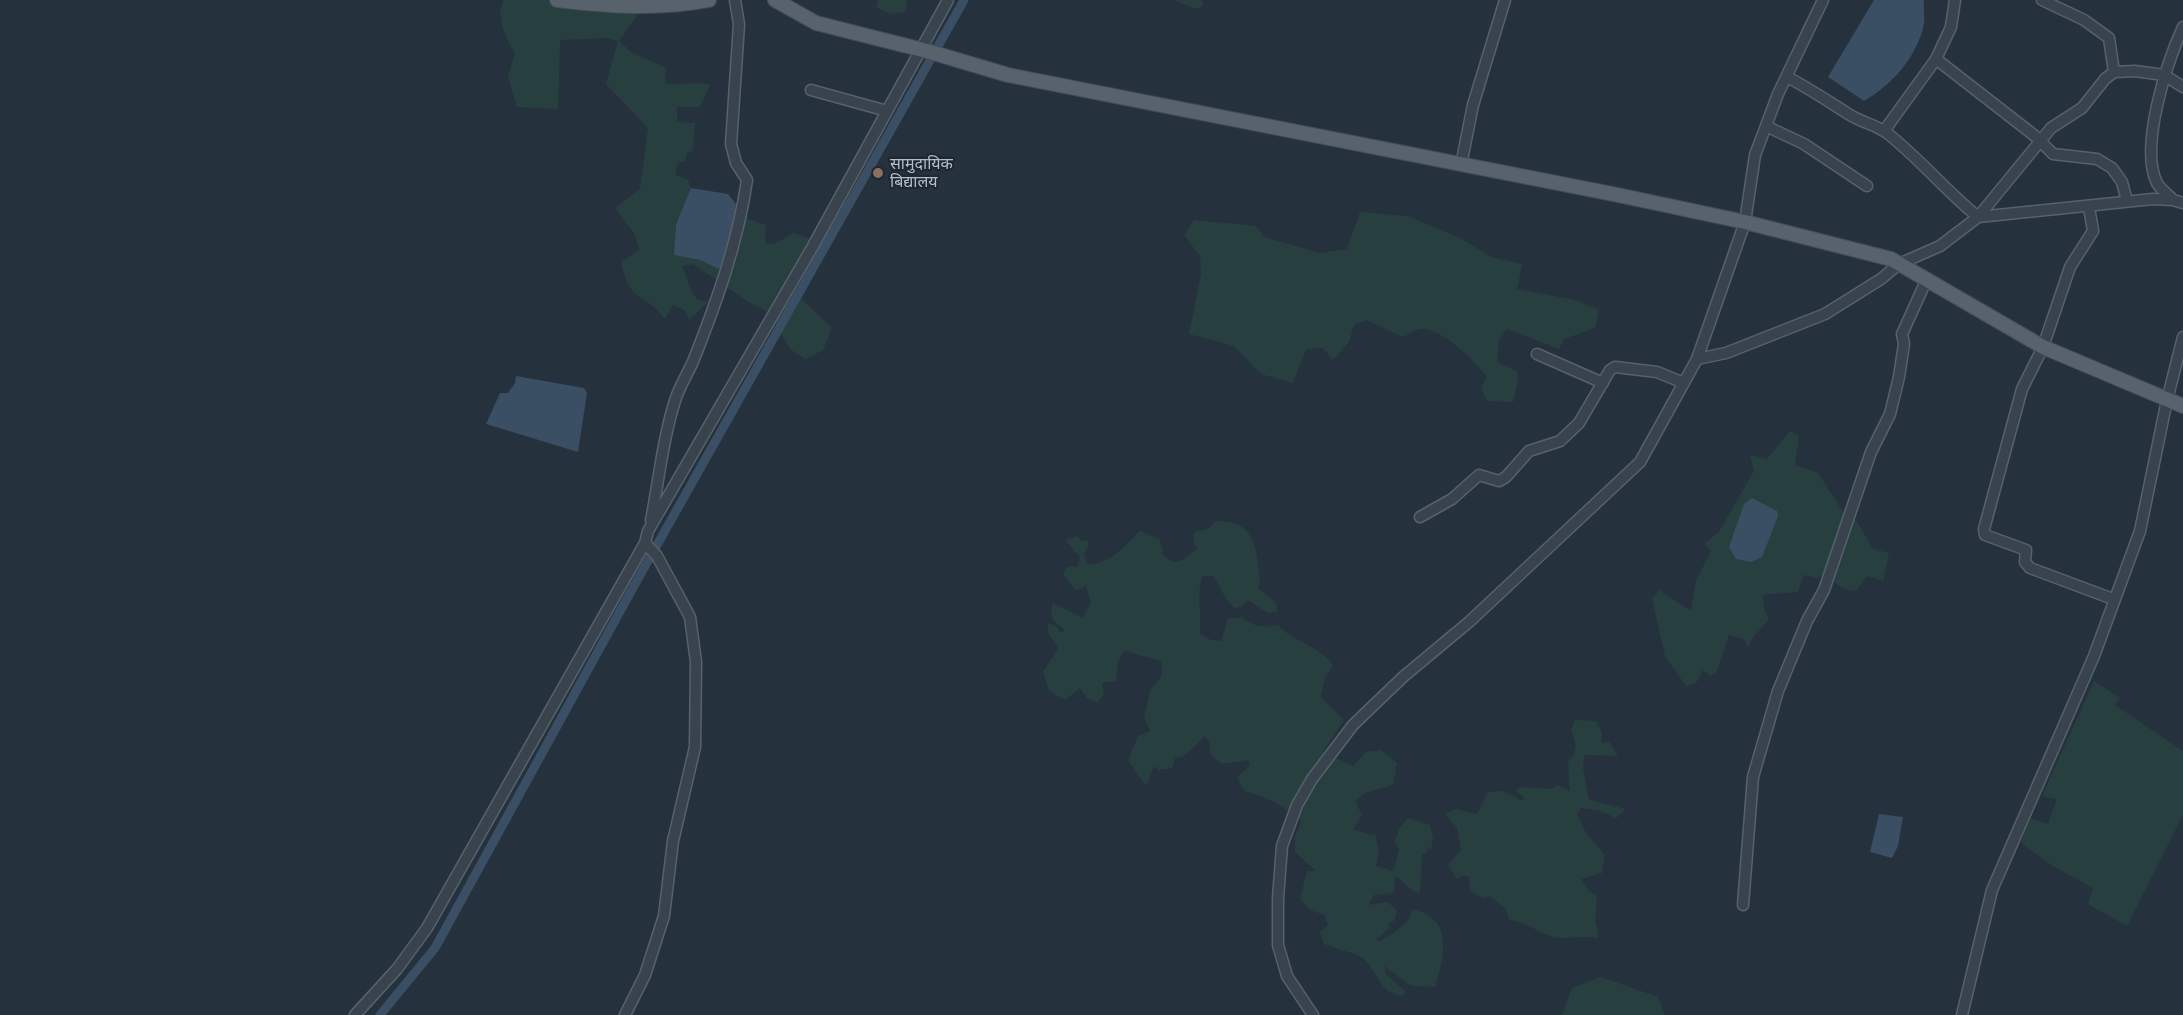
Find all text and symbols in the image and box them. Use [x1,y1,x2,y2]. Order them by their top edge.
place label: सामुदायिक बिद्यालय [890,154,953,192]
marker: सामुदायिक बिद्यालय [871,166,885,180]

